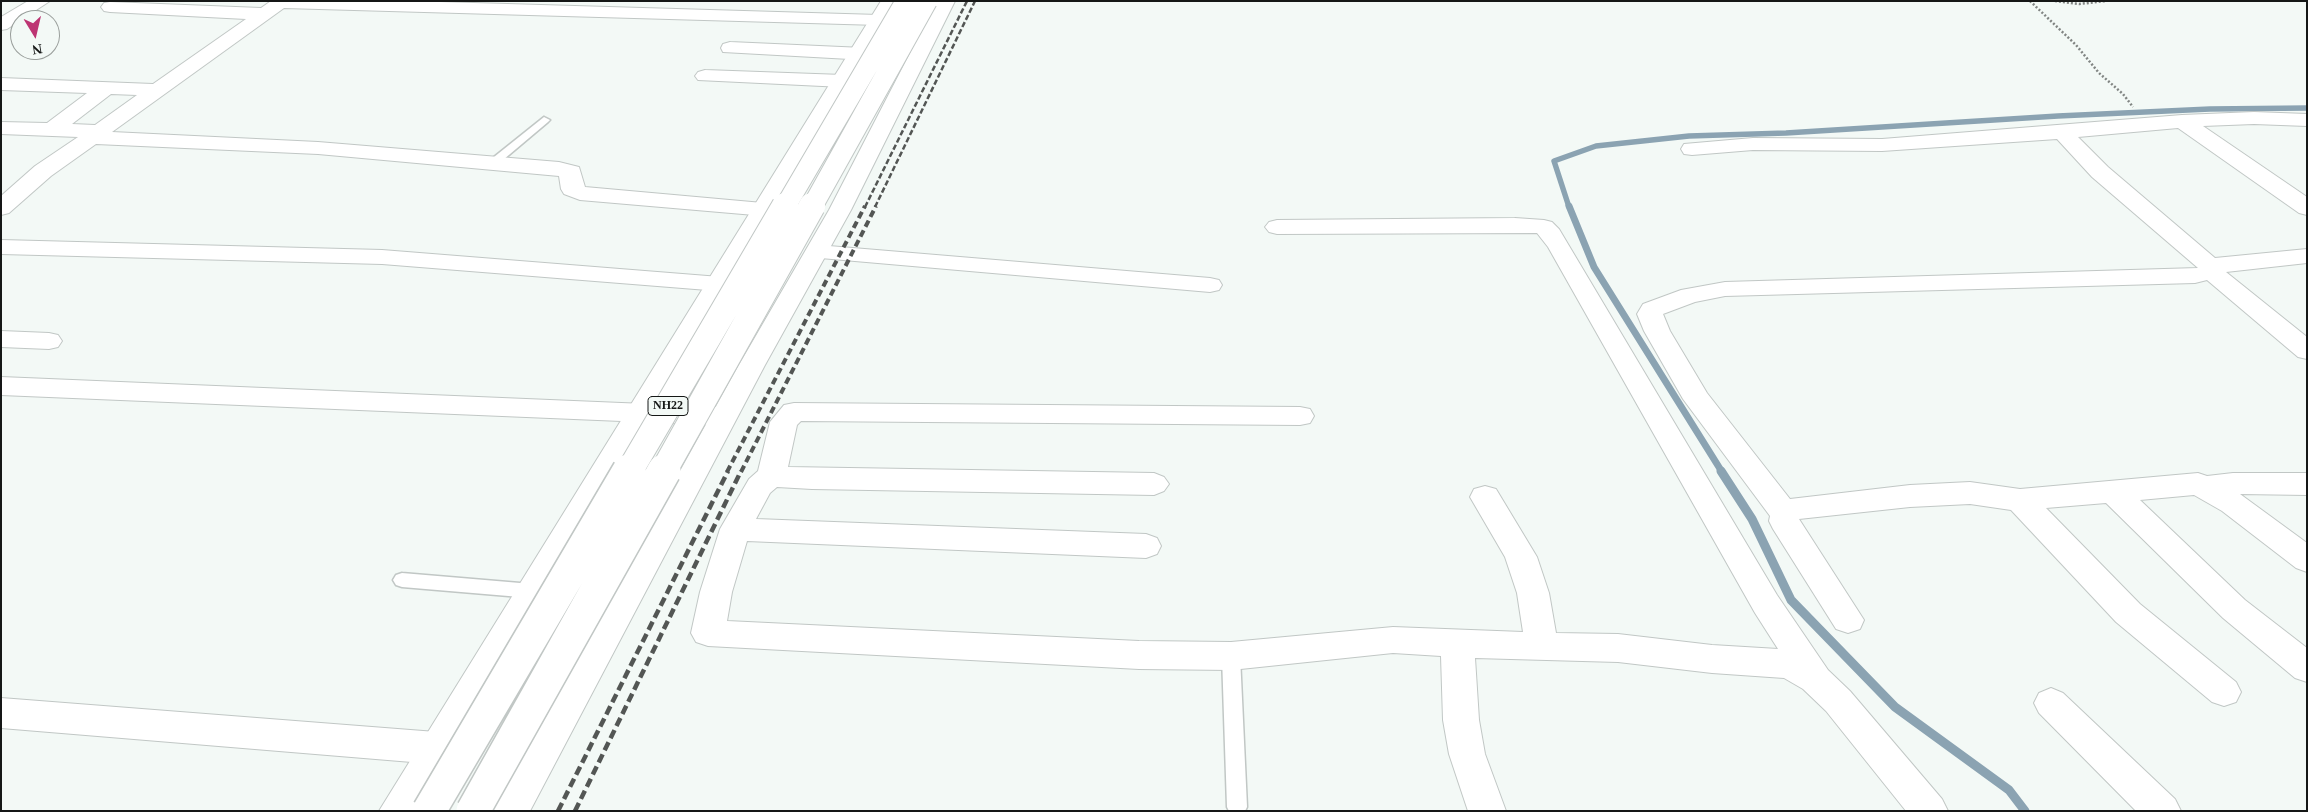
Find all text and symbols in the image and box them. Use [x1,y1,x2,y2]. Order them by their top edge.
north arrow [10,10,60,60]
text: N [31,41,43,58]
road number: NH22 [648,396,688,416]

